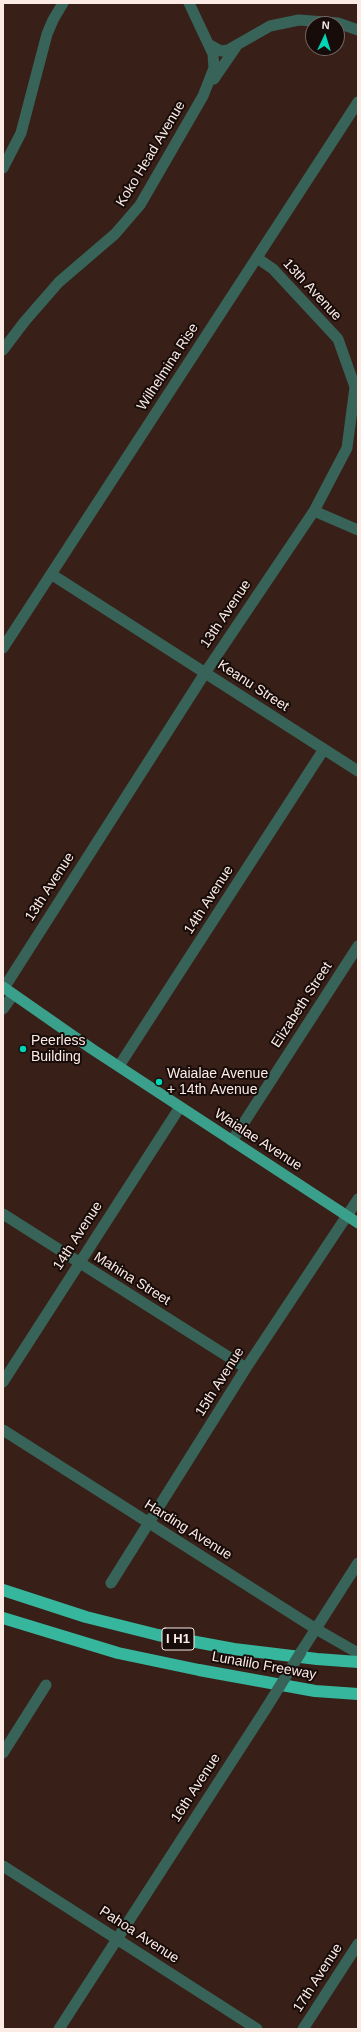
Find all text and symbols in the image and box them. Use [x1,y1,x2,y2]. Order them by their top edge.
north arrow [305,16,345,56]
text: N [321,19,330,31]
street label: Koko Head Avenue [113,98,189,210]
street label: 13th Avenue [279,256,345,324]
street label: Wilhelmina Rise [134,320,202,414]
street label: 13th Avenue [197,577,255,651]
street label: Keanu Street [214,657,292,715]
street label: 13th Avenue [22,850,78,924]
street label: 14th Avenue [181,863,237,937]
street label: Elizabeth Street [268,959,336,1051]
place label: Peerless Building [31,1033,85,1066]
marker: Peerless Building [18,1044,28,1054]
place label: Waialae Avenue + 14th Avenue [167,1066,268,1098]
marker: Waialae Avenue + 14th Avenue [154,1077,164,1087]
street label: Waialae Avenue [211,1105,305,1175]
street label: 14th Avenue [50,1199,106,1273]
street label: Mahina Street [91,1249,173,1309]
street label: 15th Avenue [192,1344,248,1420]
street label: Harding Avenue [141,1496,235,1564]
road number: I H1 [162,1628,194,1650]
street label: Lunalilo Freeway [210,1649,318,1683]
street label: 16th Avenue [168,1751,224,1825]
street label: Pahoa Avenue [96,1903,182,1967]
street label: 17th Avenue [290,1941,346,2015]

